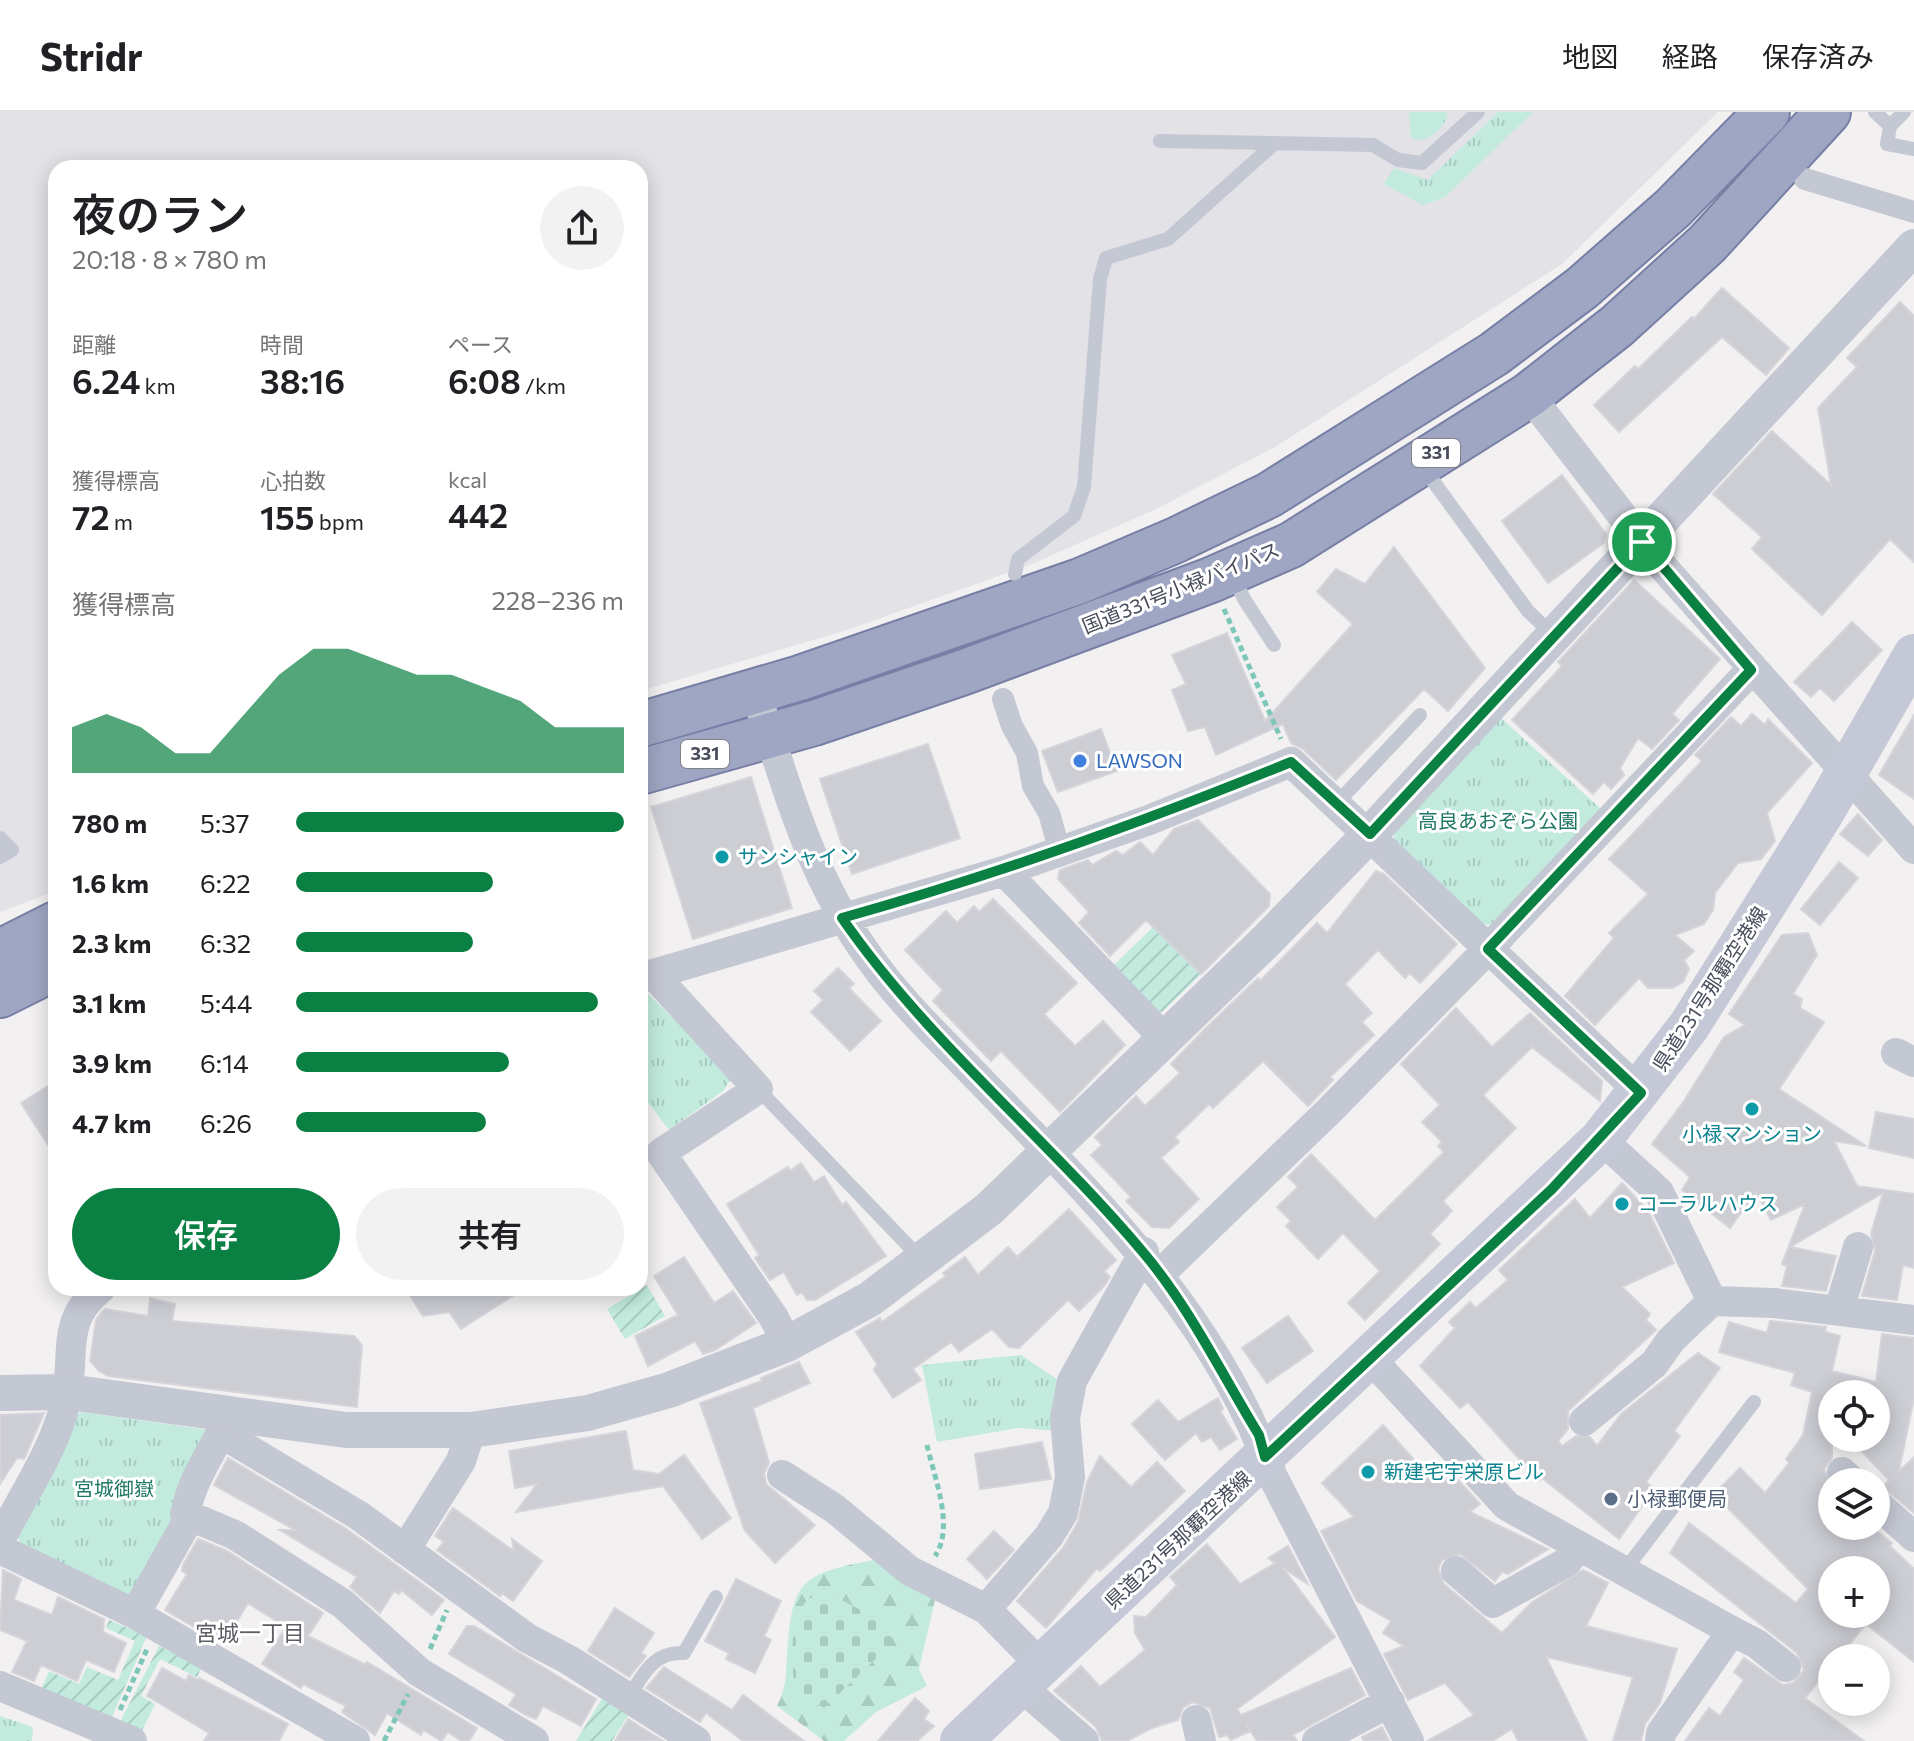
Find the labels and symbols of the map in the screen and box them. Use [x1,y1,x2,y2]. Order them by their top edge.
road number: 331 [1412,439,1460,467]
pin [1608,508,1676,576]
street label: 国道331号小禄バイパス [1078,536,1283,638]
road number: 331 [681,740,729,768]
place label: LAWSON [1096,748,1183,772]
marker: LAWSON [1071,752,1089,770]
park label: 高良あおぞら公園 [1418,808,1578,832]
place label: サンシャイン [738,844,858,868]
marker: サンシャイン [713,848,731,866]
street label: 県道231号那覇空港線 [1647,902,1771,1075]
marker: 小禄マンション [1743,1100,1761,1118]
place label: 小禄マンション [1682,1121,1822,1145]
place label: コーラルハウス [1638,1191,1778,1215]
marker: コーラルハウス [1613,1195,1631,1213]
place label: 新建宅宇栄原ビル [1384,1459,1544,1483]
marker: 新建宅宇栄原ビル [1359,1463,1377,1481]
street label: 県道231号那覇空港線 [1099,1465,1255,1613]
park label: 宮城御嶽 [74,1476,154,1500]
place label: 小禄郵便局 [1627,1486,1727,1510]
marker: 小禄郵便局 [1602,1490,1620,1508]
district label: 宮城一丁目 [195,1619,305,1646]

